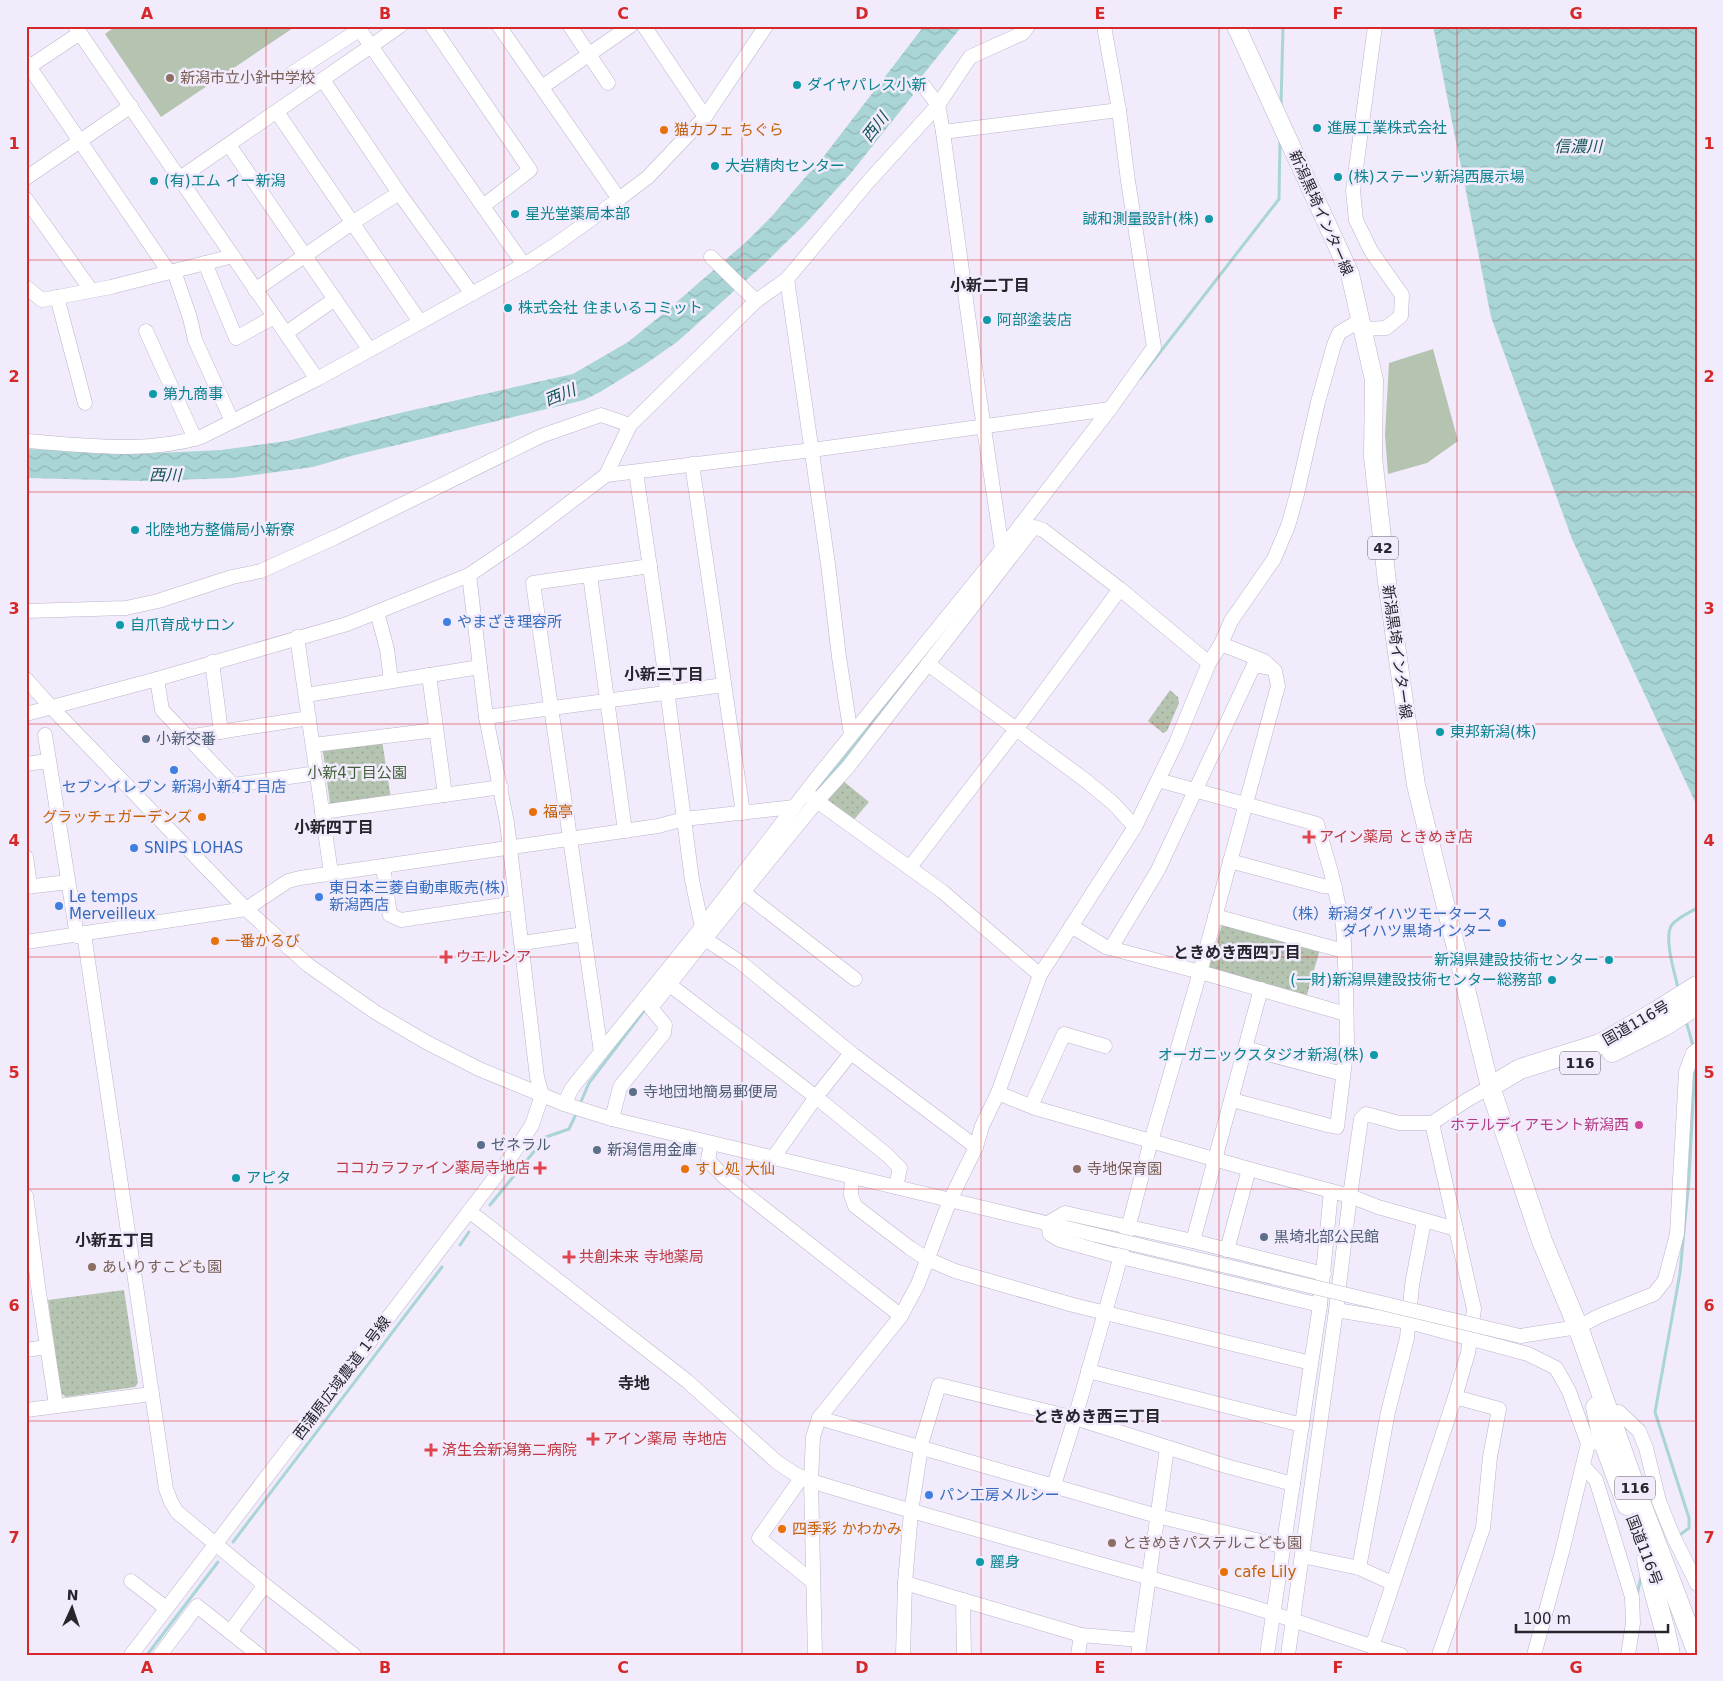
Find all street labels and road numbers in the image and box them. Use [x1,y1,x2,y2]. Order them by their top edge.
street label: 新潟黒埼インター線 [1285,148,1357,278]
road number: 42 [1368,536,1398,560]
street label: 新潟黒埼インター線 [1379,584,1415,720]
street label: 国道116号 [1600,997,1672,1049]
road number: 116 [1560,1052,1600,1074]
street label: 西蒲原広域農道 1号線 [290,1313,394,1443]
road number: 116 [1615,1476,1655,1500]
street label: 国道116号 [1622,1512,1666,1588]

